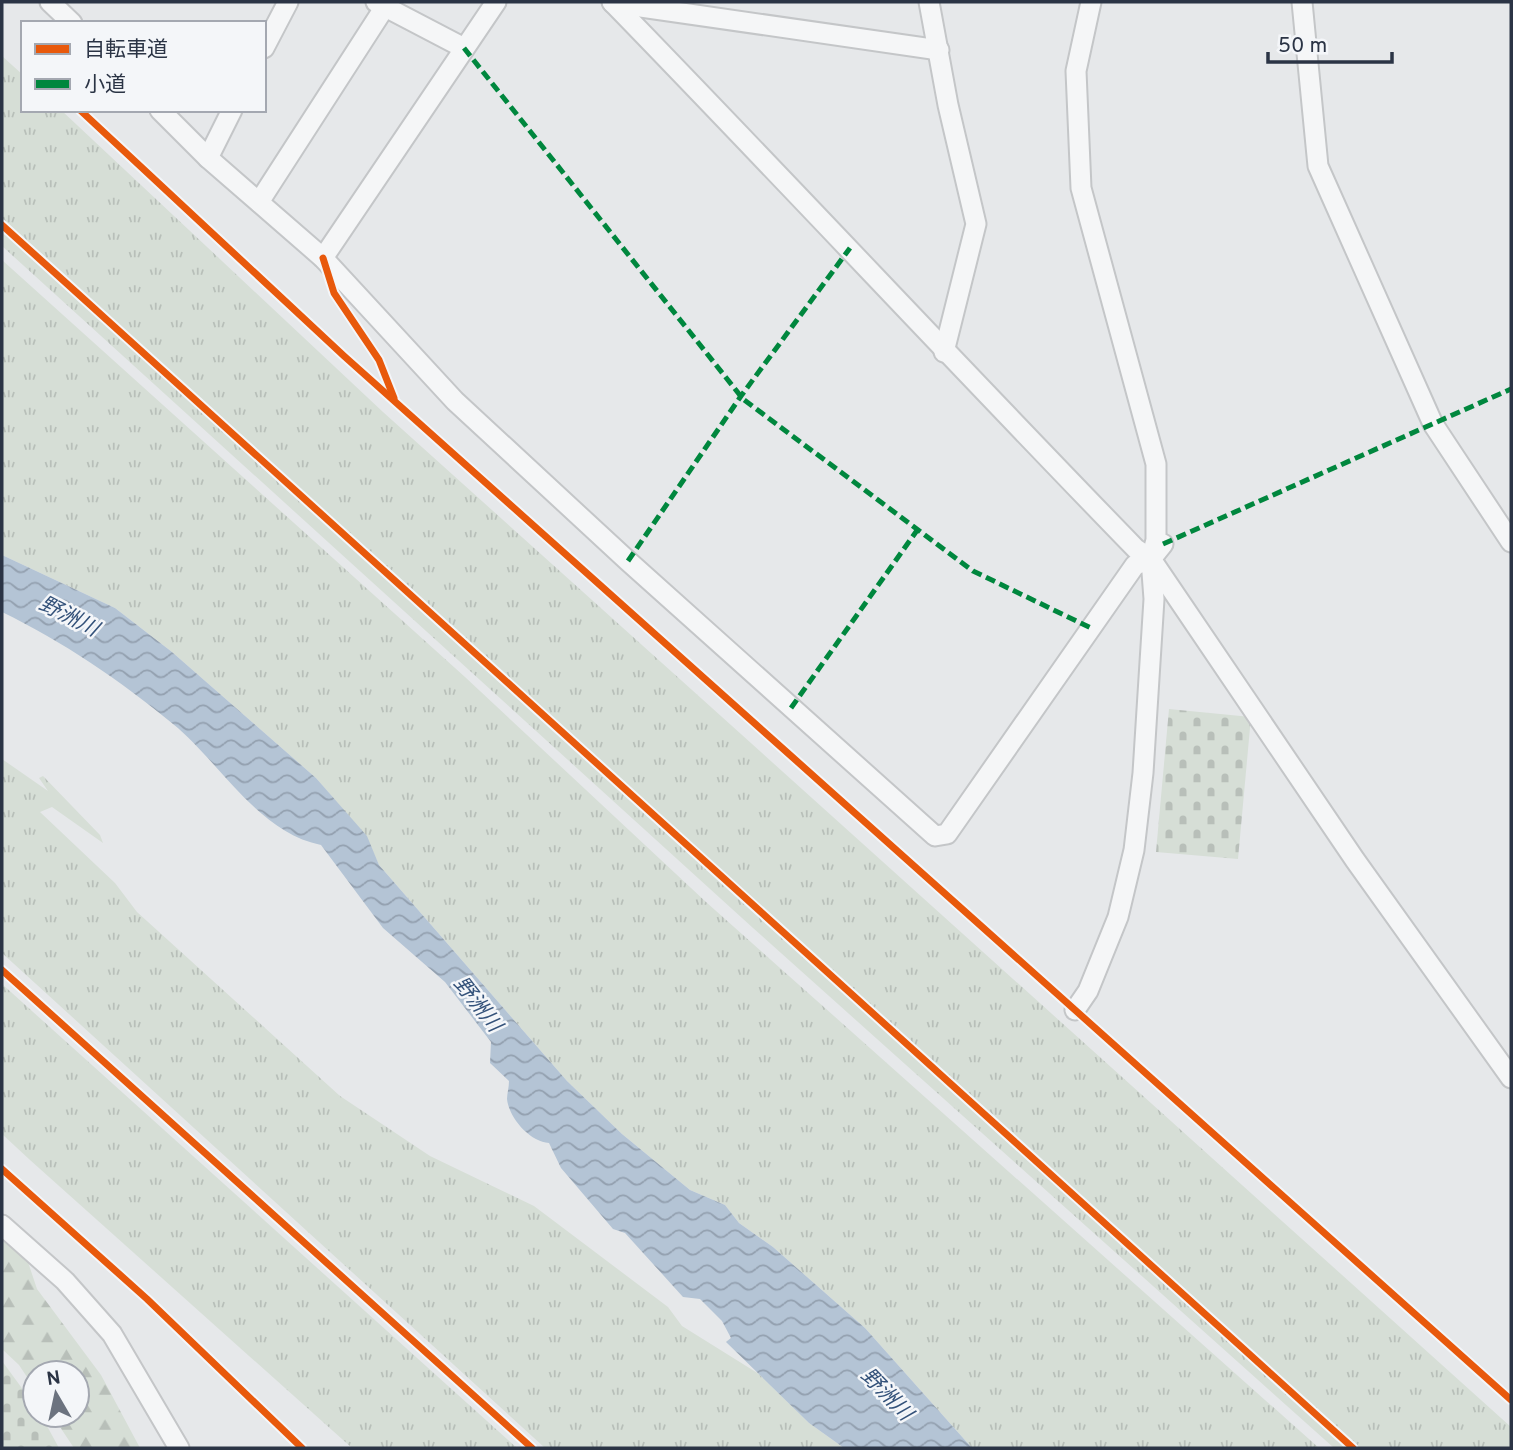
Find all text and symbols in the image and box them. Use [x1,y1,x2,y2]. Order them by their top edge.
legend [21,21,266,112]
scale bar [1268,21,1392,65]
text: 50 m [1278,33,1327,60]
text: 自転車道 [84,37,168,64]
text: 小道 [84,72,126,99]
water label: 野洲川 [34,591,104,645]
water label: 野洲川 [447,972,508,1040]
north arrow [21,1359,91,1429]
water label: 野洲川 [854,1363,919,1429]
text: N [45,1366,62,1392]

